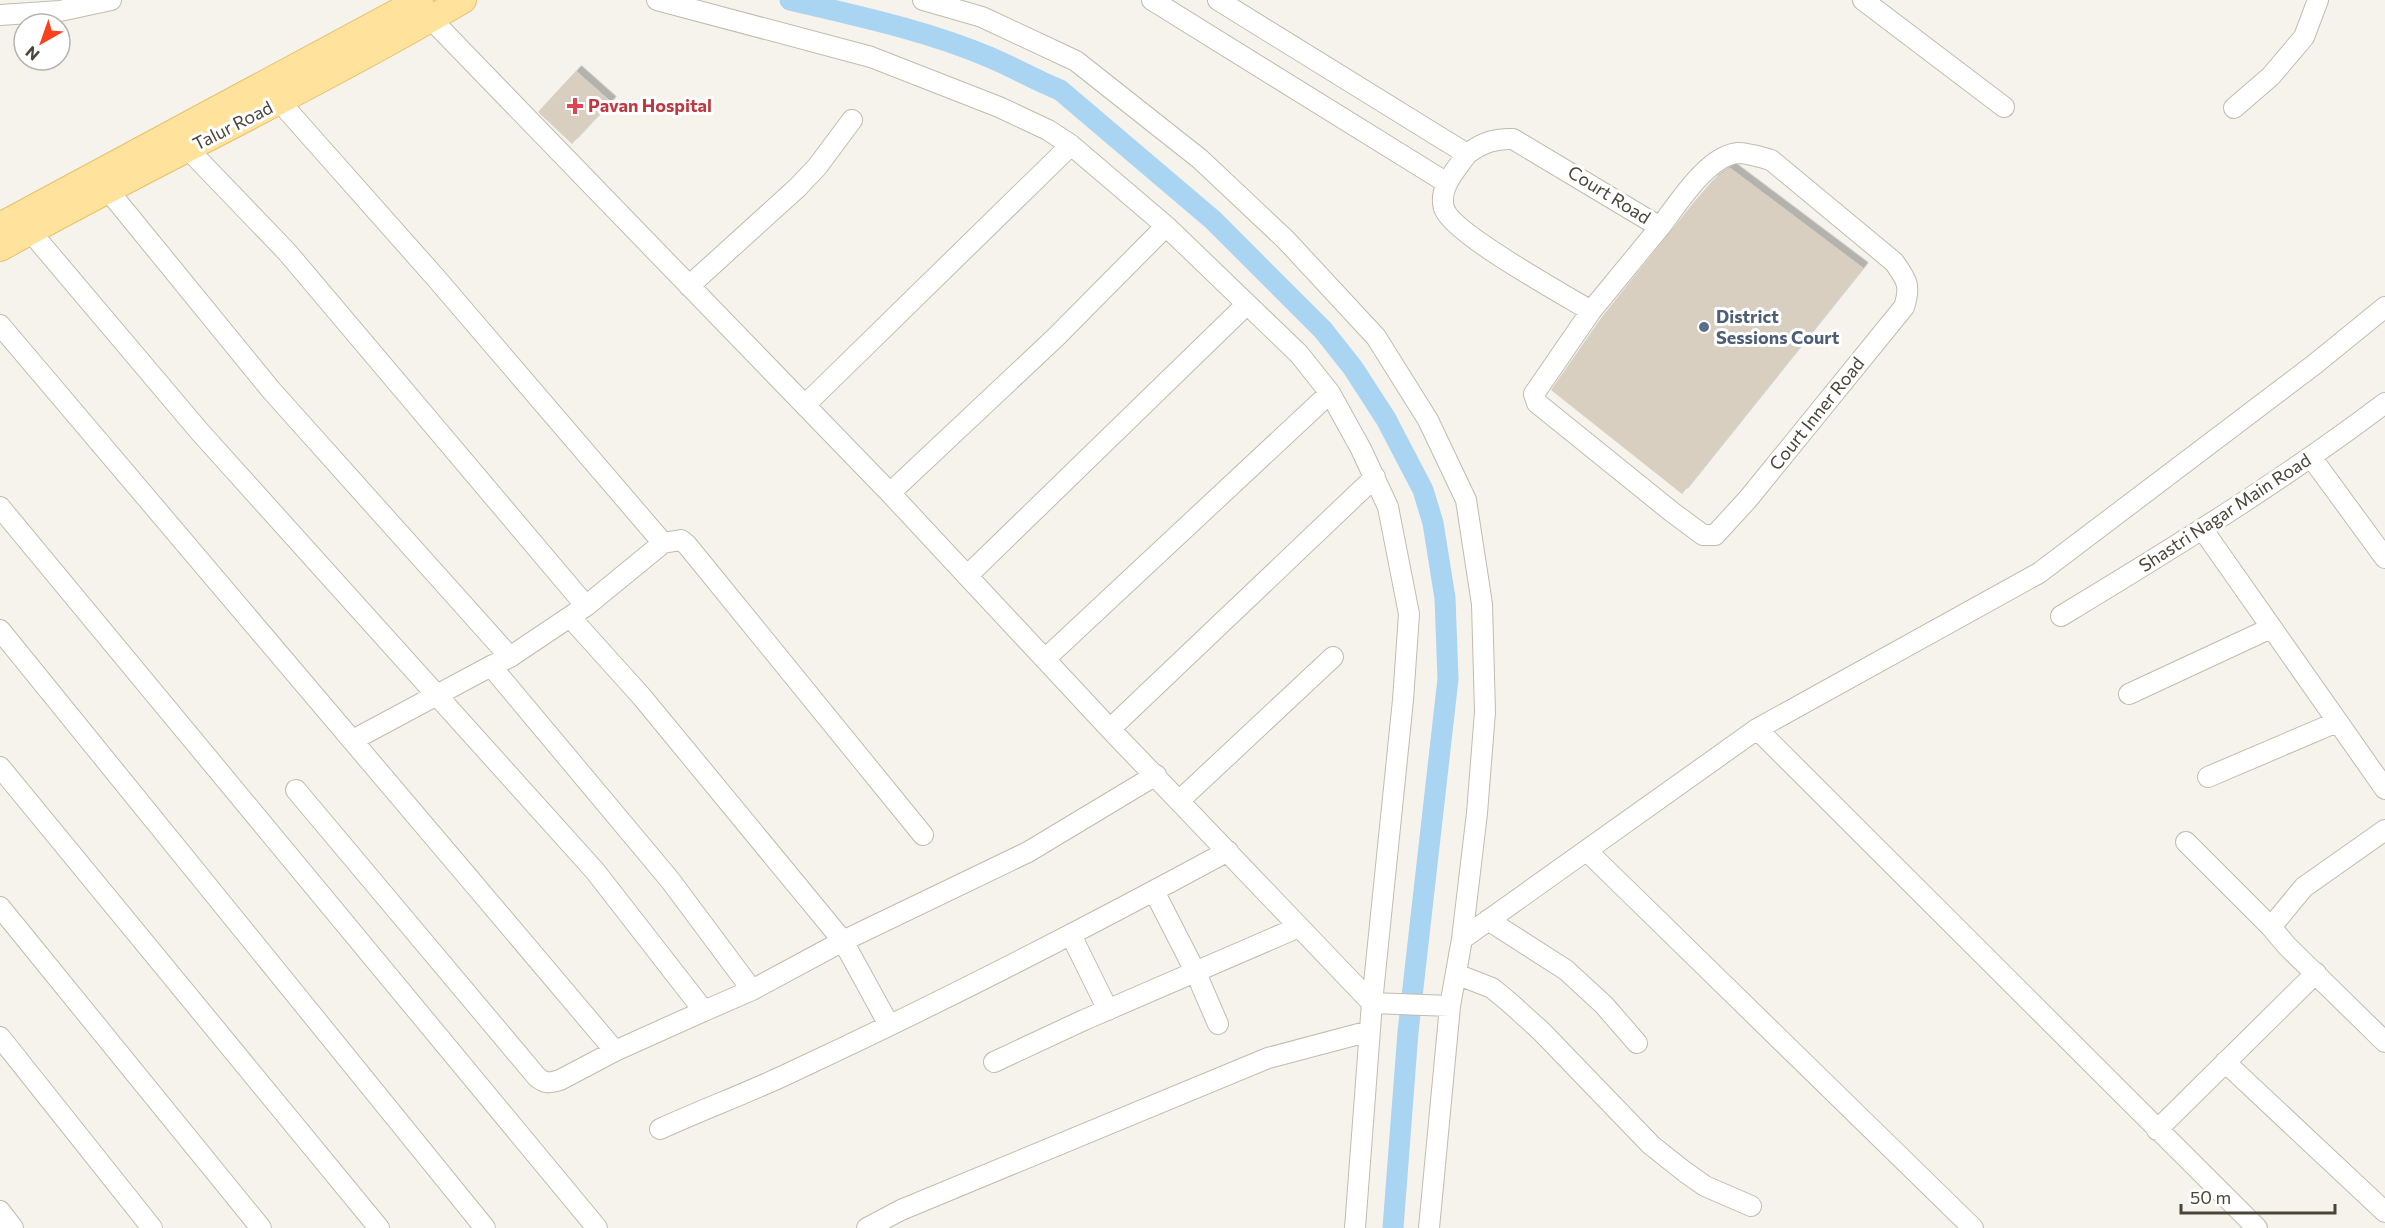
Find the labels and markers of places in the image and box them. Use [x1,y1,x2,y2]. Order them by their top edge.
place label: Pavan Hospital [588,94,712,116]
marker: Pavan Hospital [566,97,584,115]
place label: District Sessions Court [1716,305,1840,348]
marker: District Sessions Court [1697,320,1711,334]

